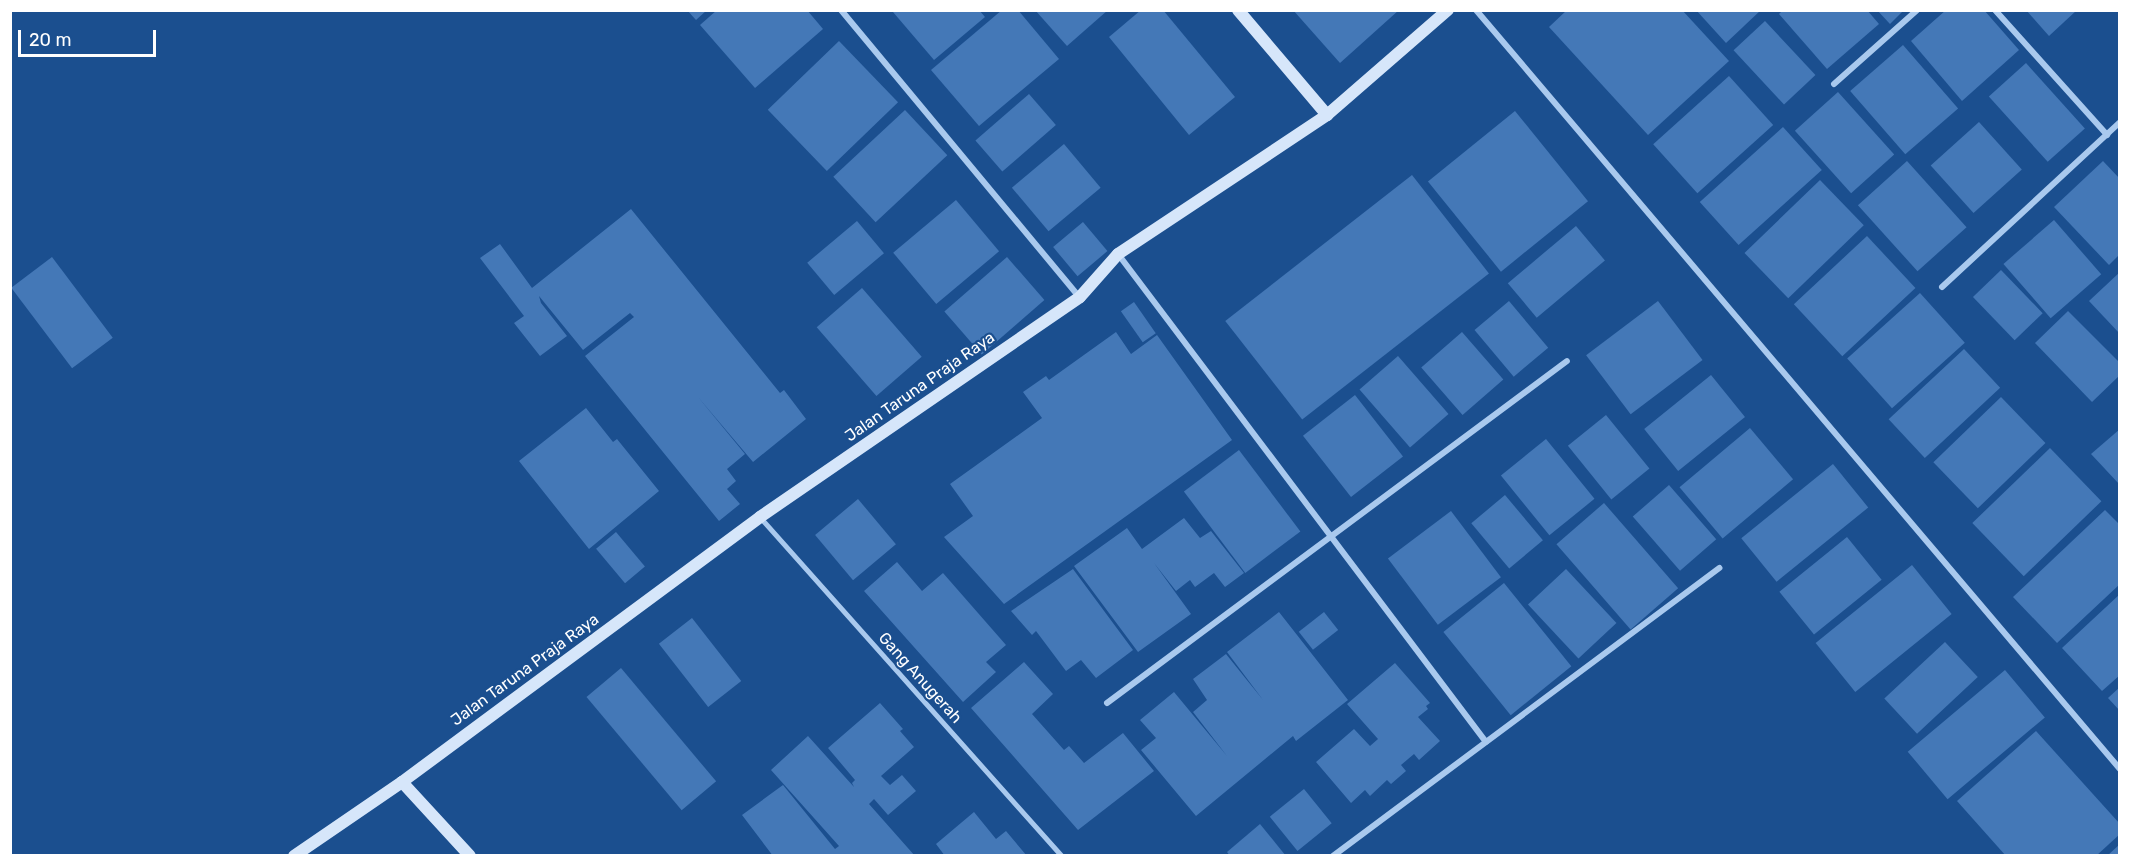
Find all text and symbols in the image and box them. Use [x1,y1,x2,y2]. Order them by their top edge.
scale bar [21,18,159,56]
text: 20 m [29,29,71,51]
street label: Jalan Taruna Praja Raya [841,328,999,446]
street label: Jalan Taruna Praja Raya [447,610,603,730]
street label: Gang Anugerah [874,628,966,728]

